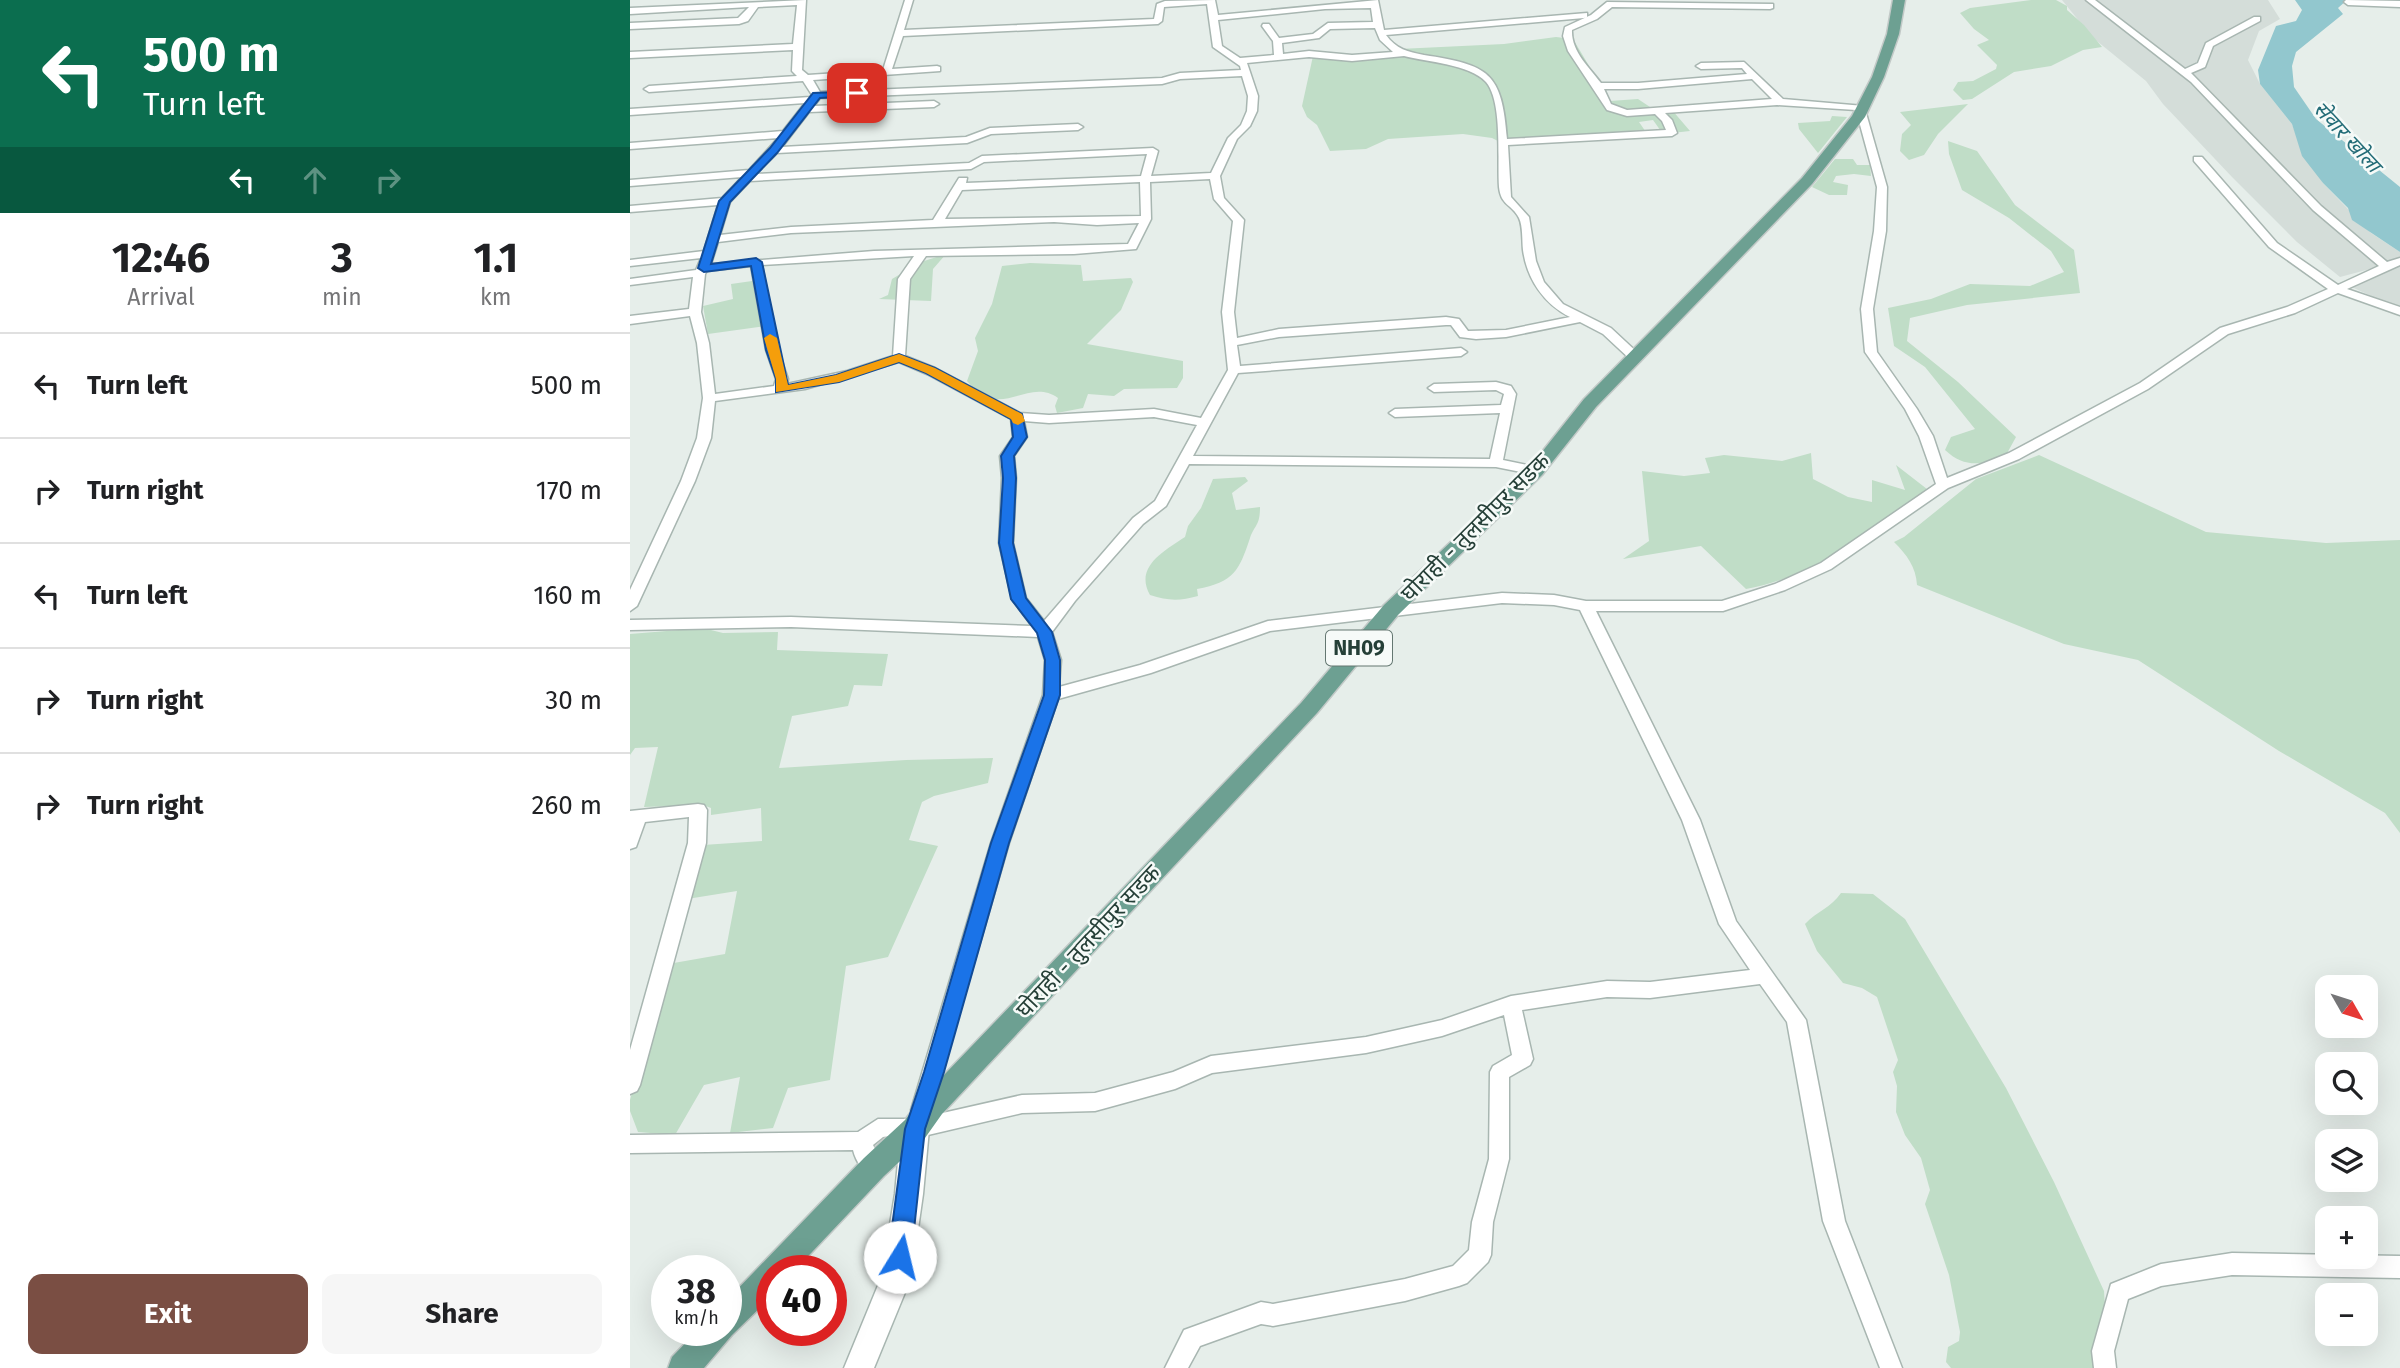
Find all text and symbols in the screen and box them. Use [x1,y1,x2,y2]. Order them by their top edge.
text: 500 m [143,25,280,84]
icon: left [28,28,119,119]
pin [827,63,887,123]
icon: arrive [838,74,876,112]
text: Turn left [143,85,265,123]
water label: सेवार खोला [2308,96,2389,181]
icon: left [223,161,261,199]
icon: ahead [296,161,334,199]
icon: right [369,161,407,199]
text: 12:46 [112,233,210,283]
text: 3 [331,233,353,283]
text: 1.1 [473,233,518,283]
text: Arrival [127,283,195,311]
text: min [322,283,362,311]
text: km [480,283,512,311]
icon: left [28,367,66,405]
text: Turn left [87,370,188,401]
text: 500 m [531,370,602,401]
street label: घोराही - तुलसीपुर सडक [1395,446,1557,608]
icon: right [28,472,66,510]
text: Turn right [87,475,204,506]
text: 170 m [536,475,602,506]
icon: left [28,577,66,615]
text: Turn left [87,580,188,611]
text: 160 m [533,580,602,611]
road number: NH09 [1326,630,1392,666]
icon: right [28,682,66,720]
text: Turn right [87,685,204,716]
text: 30 m [545,685,602,716]
icon: right [28,787,66,825]
text: Turn right [87,790,204,821]
text: 260 m [532,790,602,821]
street label: घोराही - तुलसीपुर सडक [1010,858,1168,1024]
north arrow [2315,975,2378,1038]
map controls [2315,975,2378,1346]
button: search [2315,1052,2378,1115]
button: layers [2315,1129,2378,1192]
button: + [2315,1206,2378,1269]
position arrow [863,1220,937,1294]
speed limit sign: 40 [756,1255,847,1346]
text: 38 [677,1270,716,1312]
button: Exit [28,1274,308,1354]
button: Share [322,1274,602,1354]
button: − [2315,1283,2378,1346]
text: km/h [674,1307,719,1329]

